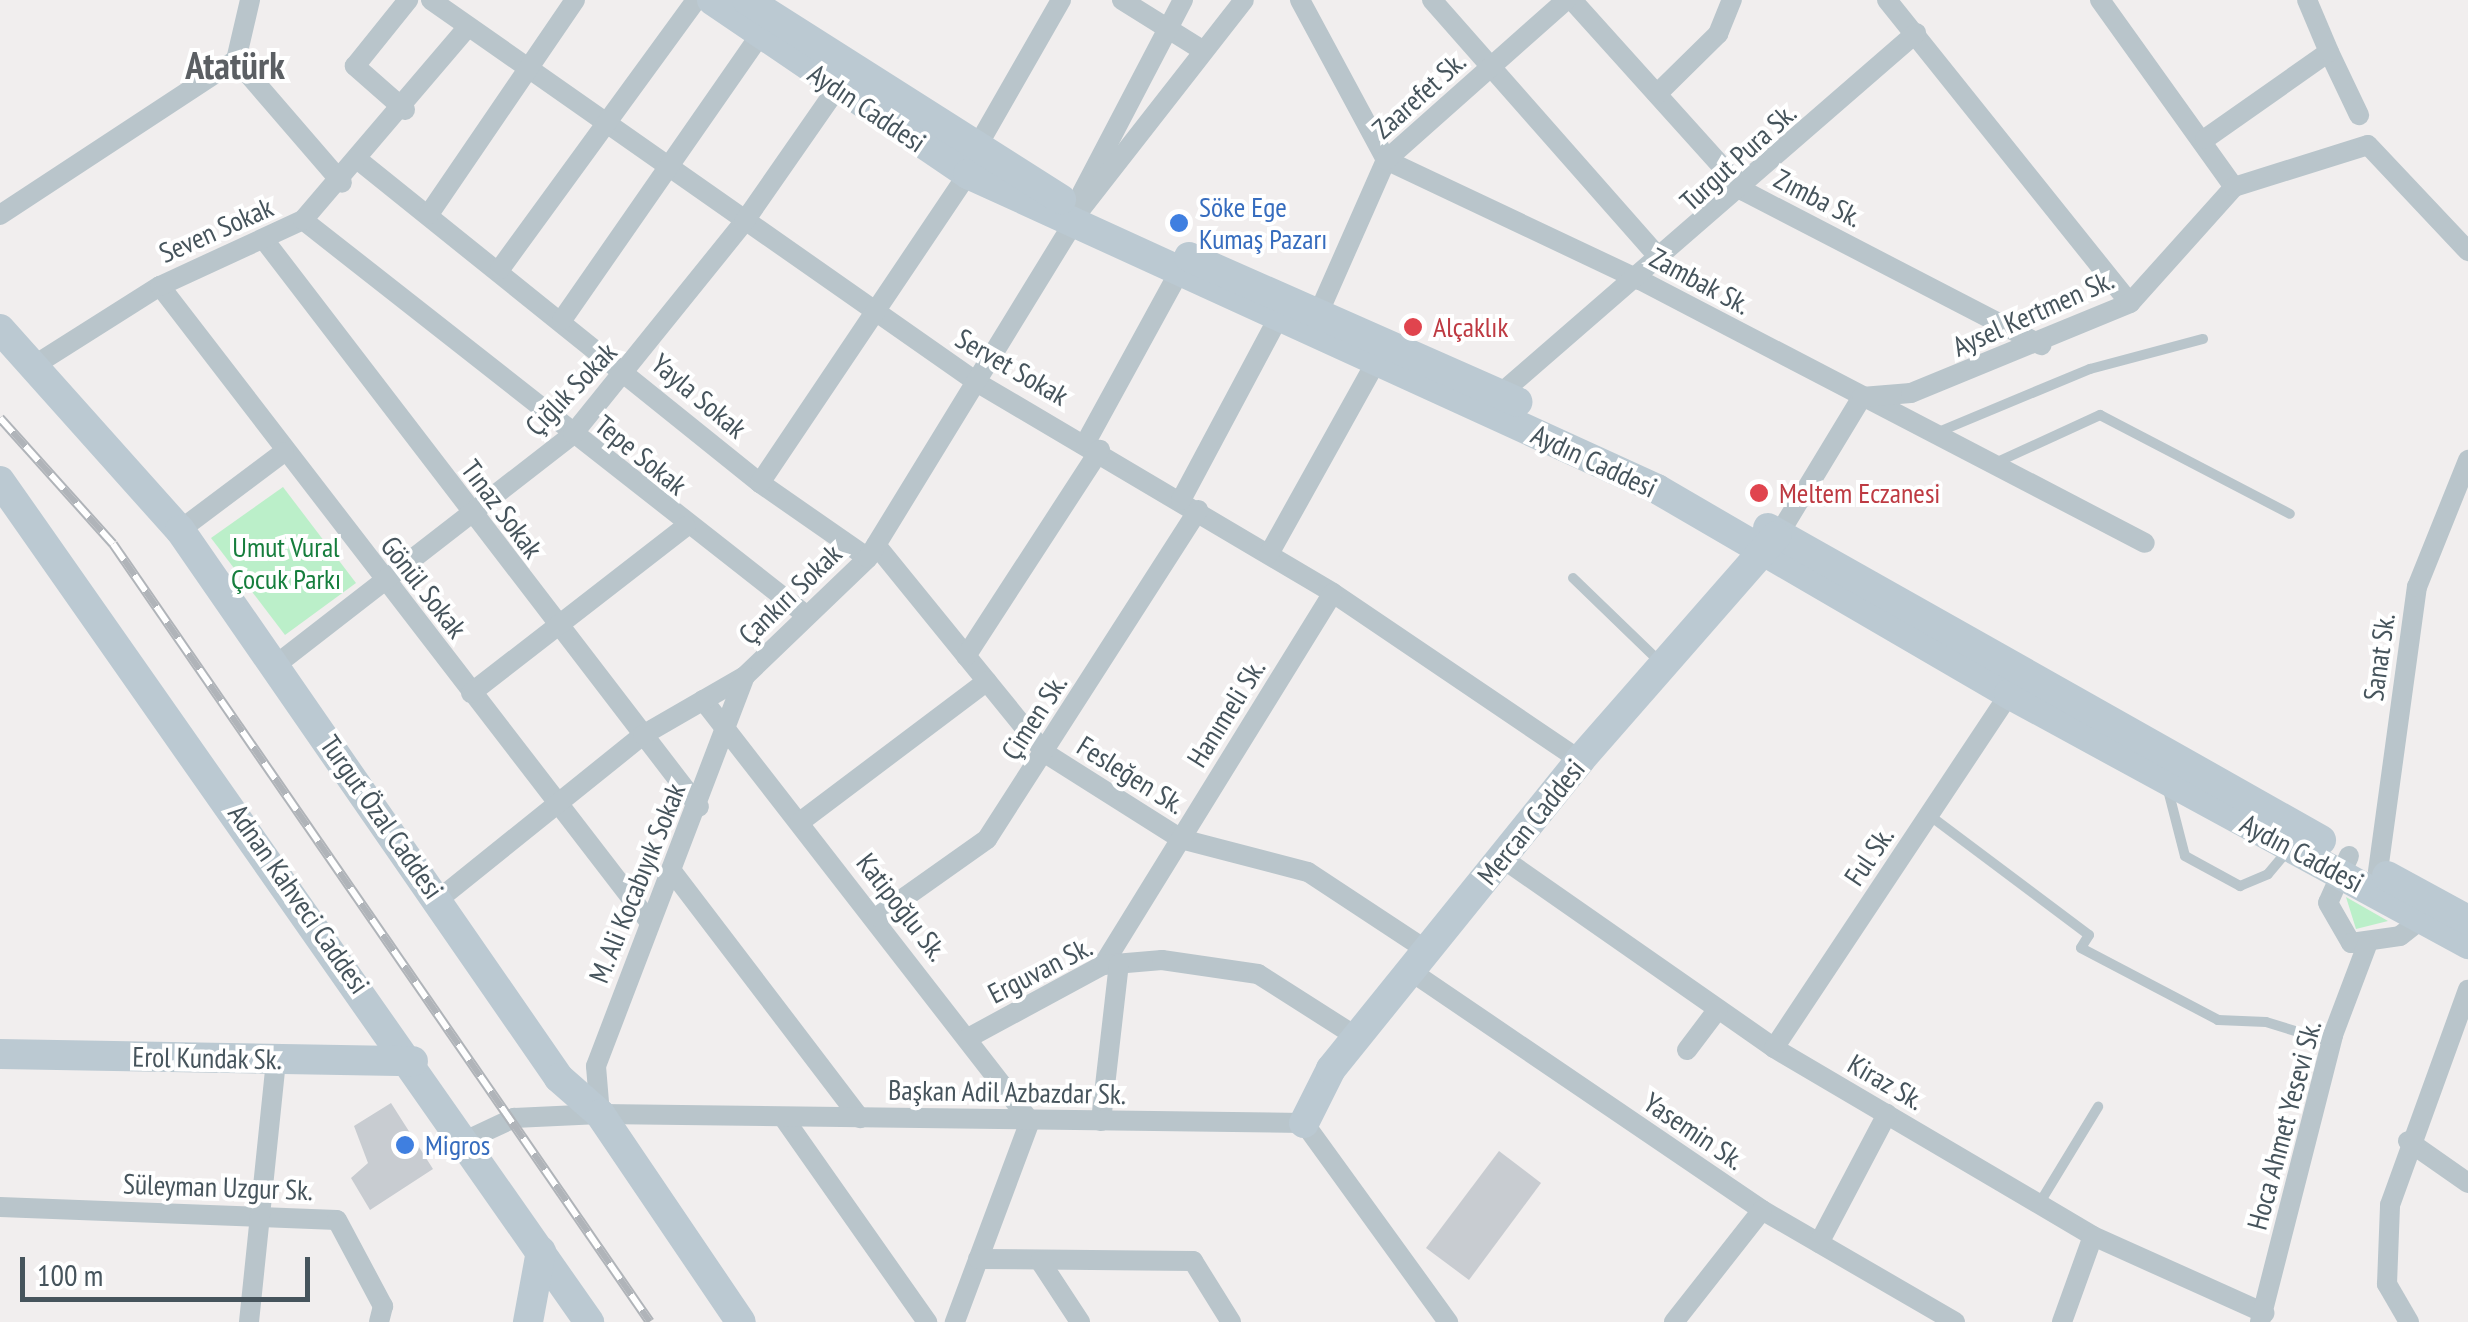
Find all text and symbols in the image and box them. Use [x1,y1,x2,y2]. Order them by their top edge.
district label: Atatürk [185,42,285,88]
street label: Zaarefet Sk. [1366,45,1472,145]
street label: Aydın Caddesi [802,57,932,159]
street label: Turgut Pura Sk. [1673,96,1803,218]
street label: Zımba Sk. [1769,162,1867,234]
street label: Seven Sokak [154,190,278,270]
place label: Söke Ege Kumaş Pazarı [1199,190,1327,256]
marker: Söke Ege Kumaş Pazarı [1168,212,1190,234]
street label: Zambak Sk. [1644,241,1756,321]
street label: Aysel Kertmen Sk. [1947,263,2119,363]
place label: Alçaklık [1433,310,1508,344]
marker: Alçaklık [1402,316,1424,338]
street label: Servet Sokak [950,321,1074,413]
street label: Çığlık Sokak [518,335,624,443]
street label: Yayla Sokak [645,347,753,445]
street label: Tepe Sokak [589,408,693,502]
street label: Aydın Caddesi [1526,417,1662,505]
street label: Tınaz Sokak [454,453,550,565]
place label: Meltem Eczanesi [1779,476,1940,510]
marker: Meltem Eczanesi [1748,482,1770,504]
street label: Gönül Sokak [374,529,474,645]
park label: Umut Vural Çocuk Parkı [231,530,341,596]
street label: Çankırı Sokak [732,537,848,651]
street label: Sanat Sk. [2356,611,2402,703]
street label: Hanımeli Sk. [1180,653,1272,773]
street label: Çimen Sk. [994,668,1074,766]
street label: Turgut Özal Caddesi [313,729,451,905]
street label: Fesleğen Sk. [1071,729,1191,821]
street label: Mercan Caddesi [1470,753,1592,891]
street label: M. Ali Kocabıyık Sokak [581,777,693,989]
street label: Adnan Kahveci Caddesi [221,798,377,1000]
street label: Aydın Caddesi [2235,807,2369,899]
street label: Ful Sk. [1837,820,1901,892]
street label: Katipoğlu Sk. [850,847,954,967]
street label: Erguvan Sk. [982,930,1098,1010]
street label: Hoca Ahmet Yesevi Sk. [2240,1016,2328,1234]
street label: Erol Kundak Sk. [132,1040,282,1076]
street label: Kiraz Sk. [1842,1047,1930,1117]
street label: Başkan Adil Azbazdar Sk. [887,1073,1127,1111]
street label: Yasemin Sk. [1637,1085,1751,1177]
place label: Migros [425,1128,490,1162]
marker: Migros [394,1134,416,1156]
street label: Süleyman Uzgur Sk. [122,1167,314,1207]
scale bar [25,1237,315,1299]
text: 100 m [37,1255,103,1294]

